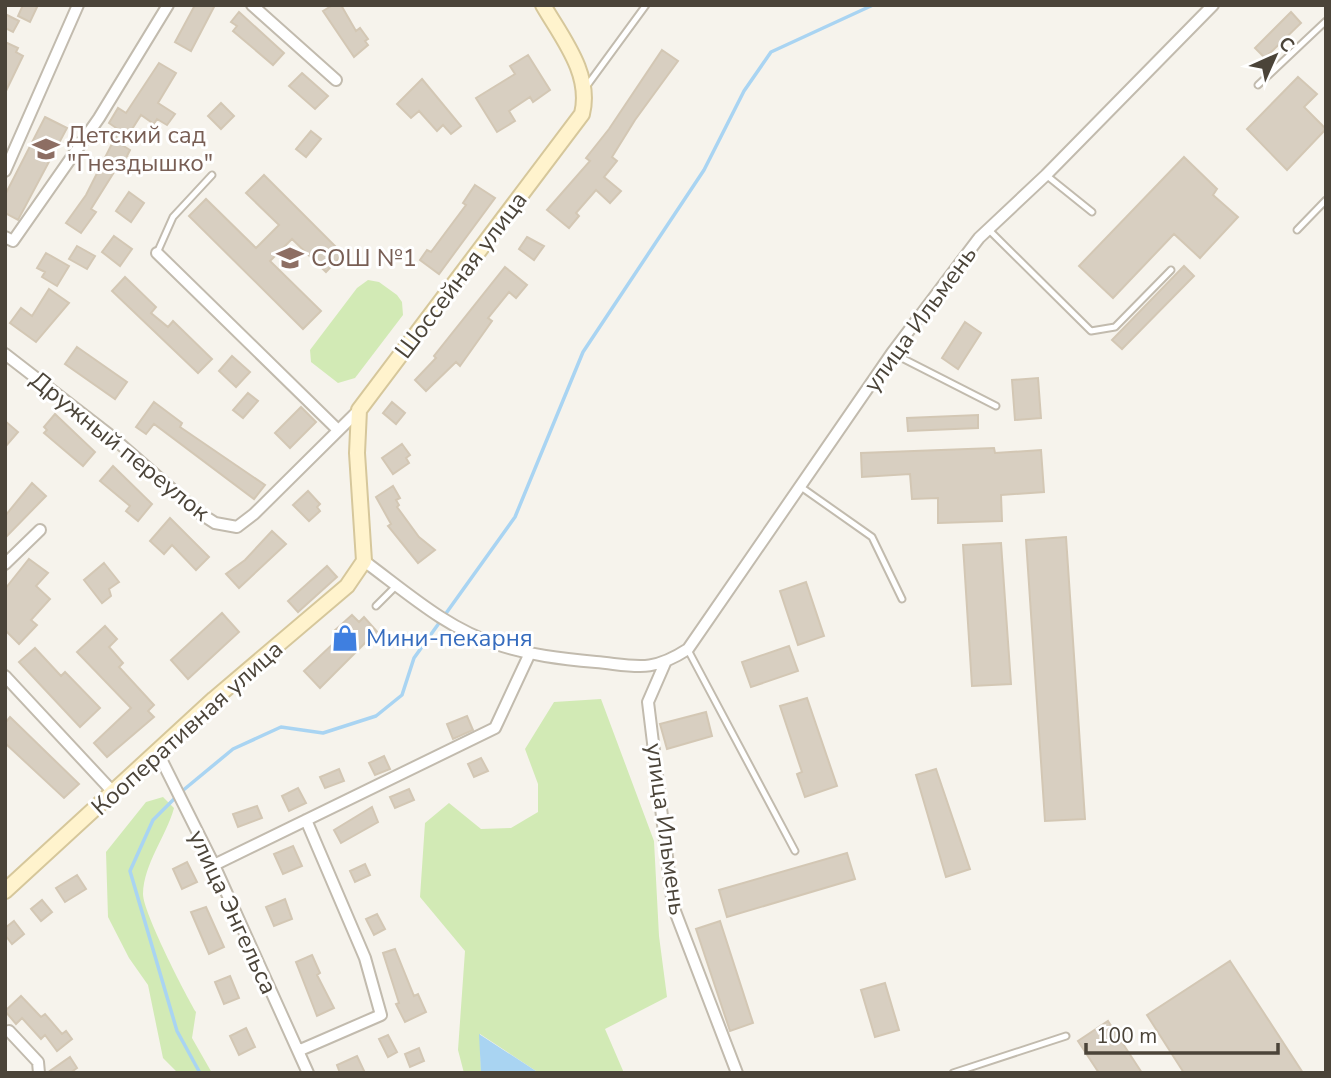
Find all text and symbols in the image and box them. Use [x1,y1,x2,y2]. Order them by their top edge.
north arrow [1240,21,1310,91]
text: С [1273,31,1300,59]
place label: Детский сад "Гнездышко" [67,119,213,179]
school or university icon: Детский сад "Гнездышко" [31,134,61,164]
street label: Шоссейная улица [388,185,534,365]
street label: улица Ильмень [856,239,984,399]
place label: СОШ №1 [311,242,417,274]
school or university icon: СОШ №1 [275,243,305,273]
street label: Дружный переулок [24,364,217,528]
place label: Мини-пекарня [366,622,533,654]
shop icon: Мини-пекарня [330,623,360,653]
street label: Кооперативная улица [84,633,290,823]
street label: улица Ильмень [638,741,694,917]
street label: улица Энгельса [181,825,285,999]
scale bar [1086,1012,1278,1056]
text: 100 m [1096,1022,1157,1050]

